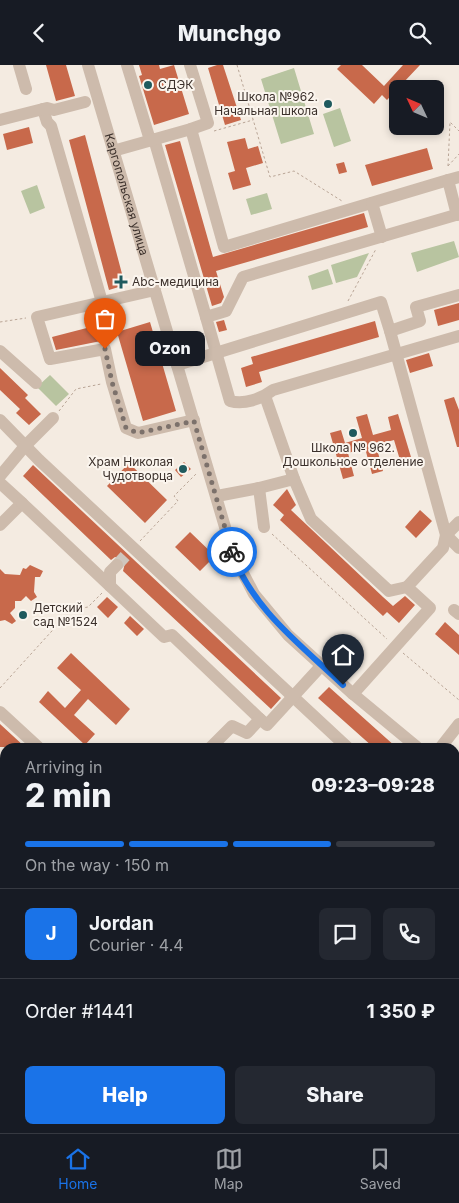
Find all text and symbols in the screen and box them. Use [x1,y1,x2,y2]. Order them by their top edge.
icon: back [25,19,53,47]
icon: search [406,19,434,47]
text: Munchgo [178,20,281,46]
place label: СДЭК [158,77,193,92]
marker: СДЭК [142,79,154,91]
north arrow [389,80,444,135]
map controls [389,80,444,135]
place label: Школа №962. Начальная школа [214,89,318,118]
marker: Школа №962. Начальная школа [322,98,334,110]
street label: Каргопольская улица [102,131,152,257]
place label: Abc-медицина [132,274,219,289]
marker: Abc-медицина [114,275,128,289]
pin [84,298,126,349]
icon: bag [91,305,119,333]
callout: Ozon [135,331,205,367]
text: Ozon [149,338,191,358]
marker: Школа № 962. Дошкольное отделение [347,427,359,439]
place label: Школа № 962. Дошкольное отделение [283,440,424,469]
place label: Храм Николая Чудотворца [88,454,173,483]
marker: Храм Николая Чудотворца [177,463,189,475]
courier [207,527,257,577]
icon: bike [218,538,246,566]
place label: Детский сад №1524 [33,600,98,629]
marker: Детский сад №1524 [17,609,29,621]
pin [322,634,364,685]
icon: home [329,641,357,669]
text: Arriving in [25,757,102,777]
text: 09:23–09:28 [311,774,435,797]
text: 2 min [25,776,111,815]
text: On the way · 150 m [25,855,169,875]
button: chat [319,908,371,960]
button: phone [383,908,435,960]
text: Jordan [89,912,154,935]
text: J [45,922,57,945]
text: Courier · 4.4 [89,935,184,955]
text: Order #1441 [25,1000,133,1023]
text: 1 350 ₽ [366,1000,435,1023]
button: Help [25,1066,225,1124]
button: Share [235,1066,435,1124]
tab: Home [58,1145,98,1192]
tab: Map [214,1145,243,1192]
tab: Saved [360,1145,401,1192]

